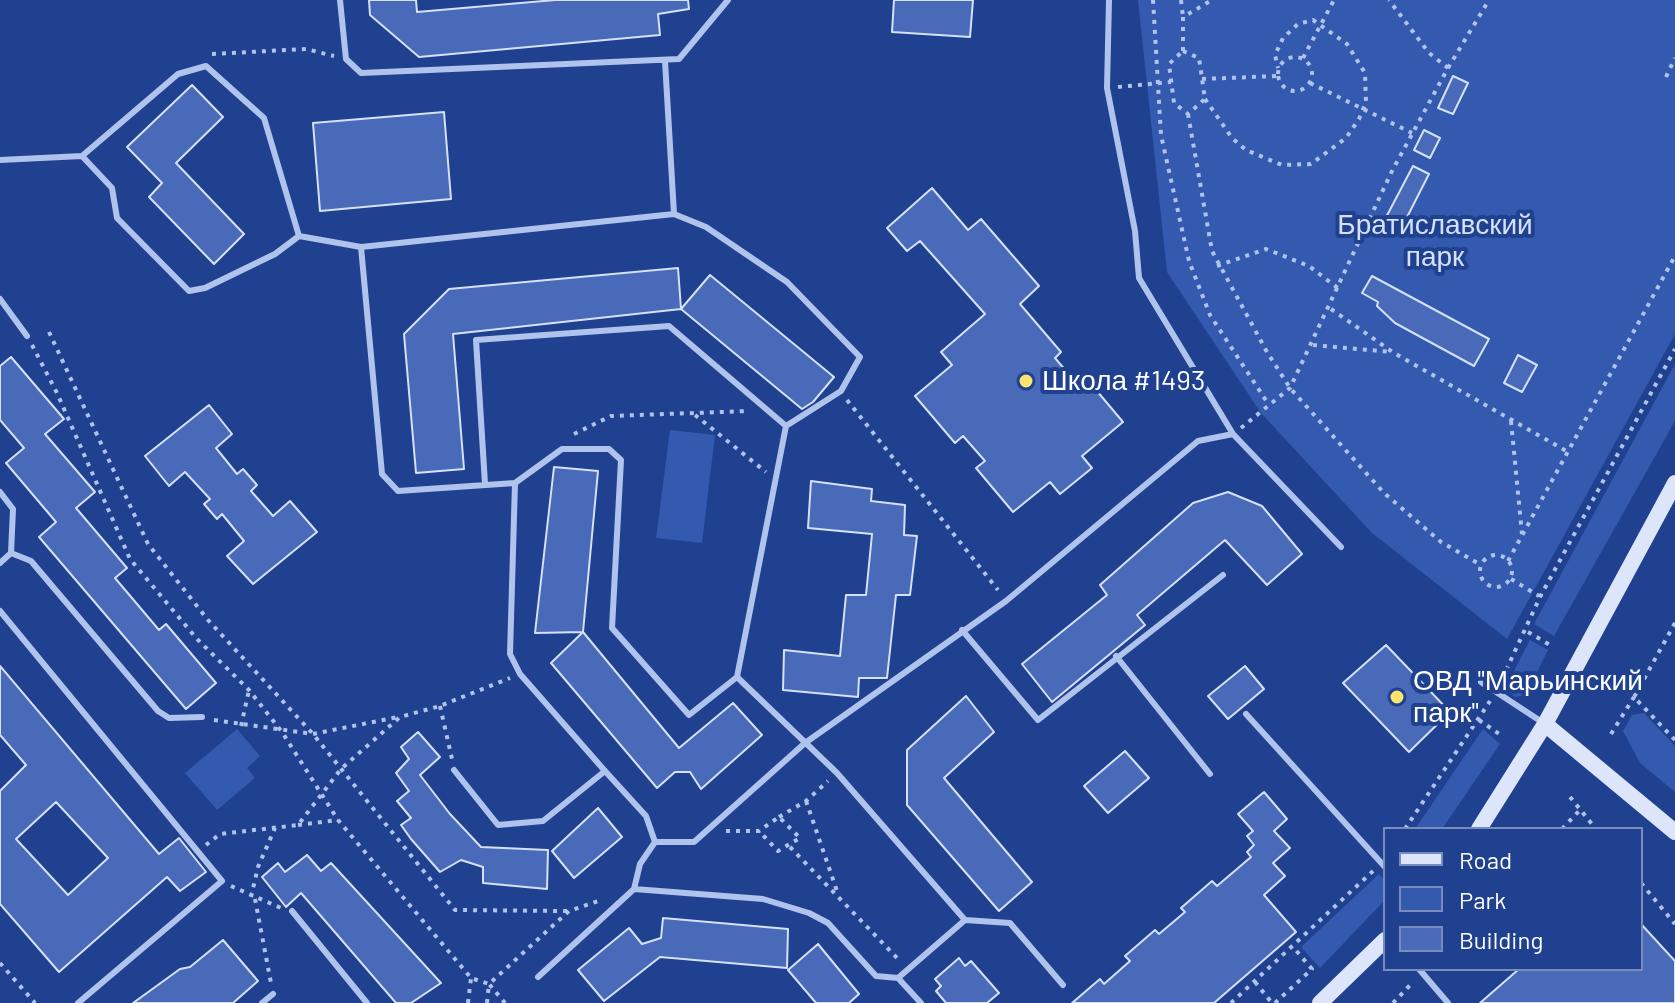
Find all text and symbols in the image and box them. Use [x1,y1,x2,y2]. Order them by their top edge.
park label: Братиславский парк [1337,208,1533,274]
place label: Школа #1493 [1042,364,1205,398]
marker: Школа #1493 [1017,372,1035,390]
place label: ОВД "Марьинский парк" [1413,664,1643,730]
marker: ОВД "Марьинский парк" [1388,688,1406,706]
legend [1383,827,1643,971]
text: Road [1459,845,1512,874]
text: Park [1459,885,1506,914]
text: Building [1459,925,1543,954]

